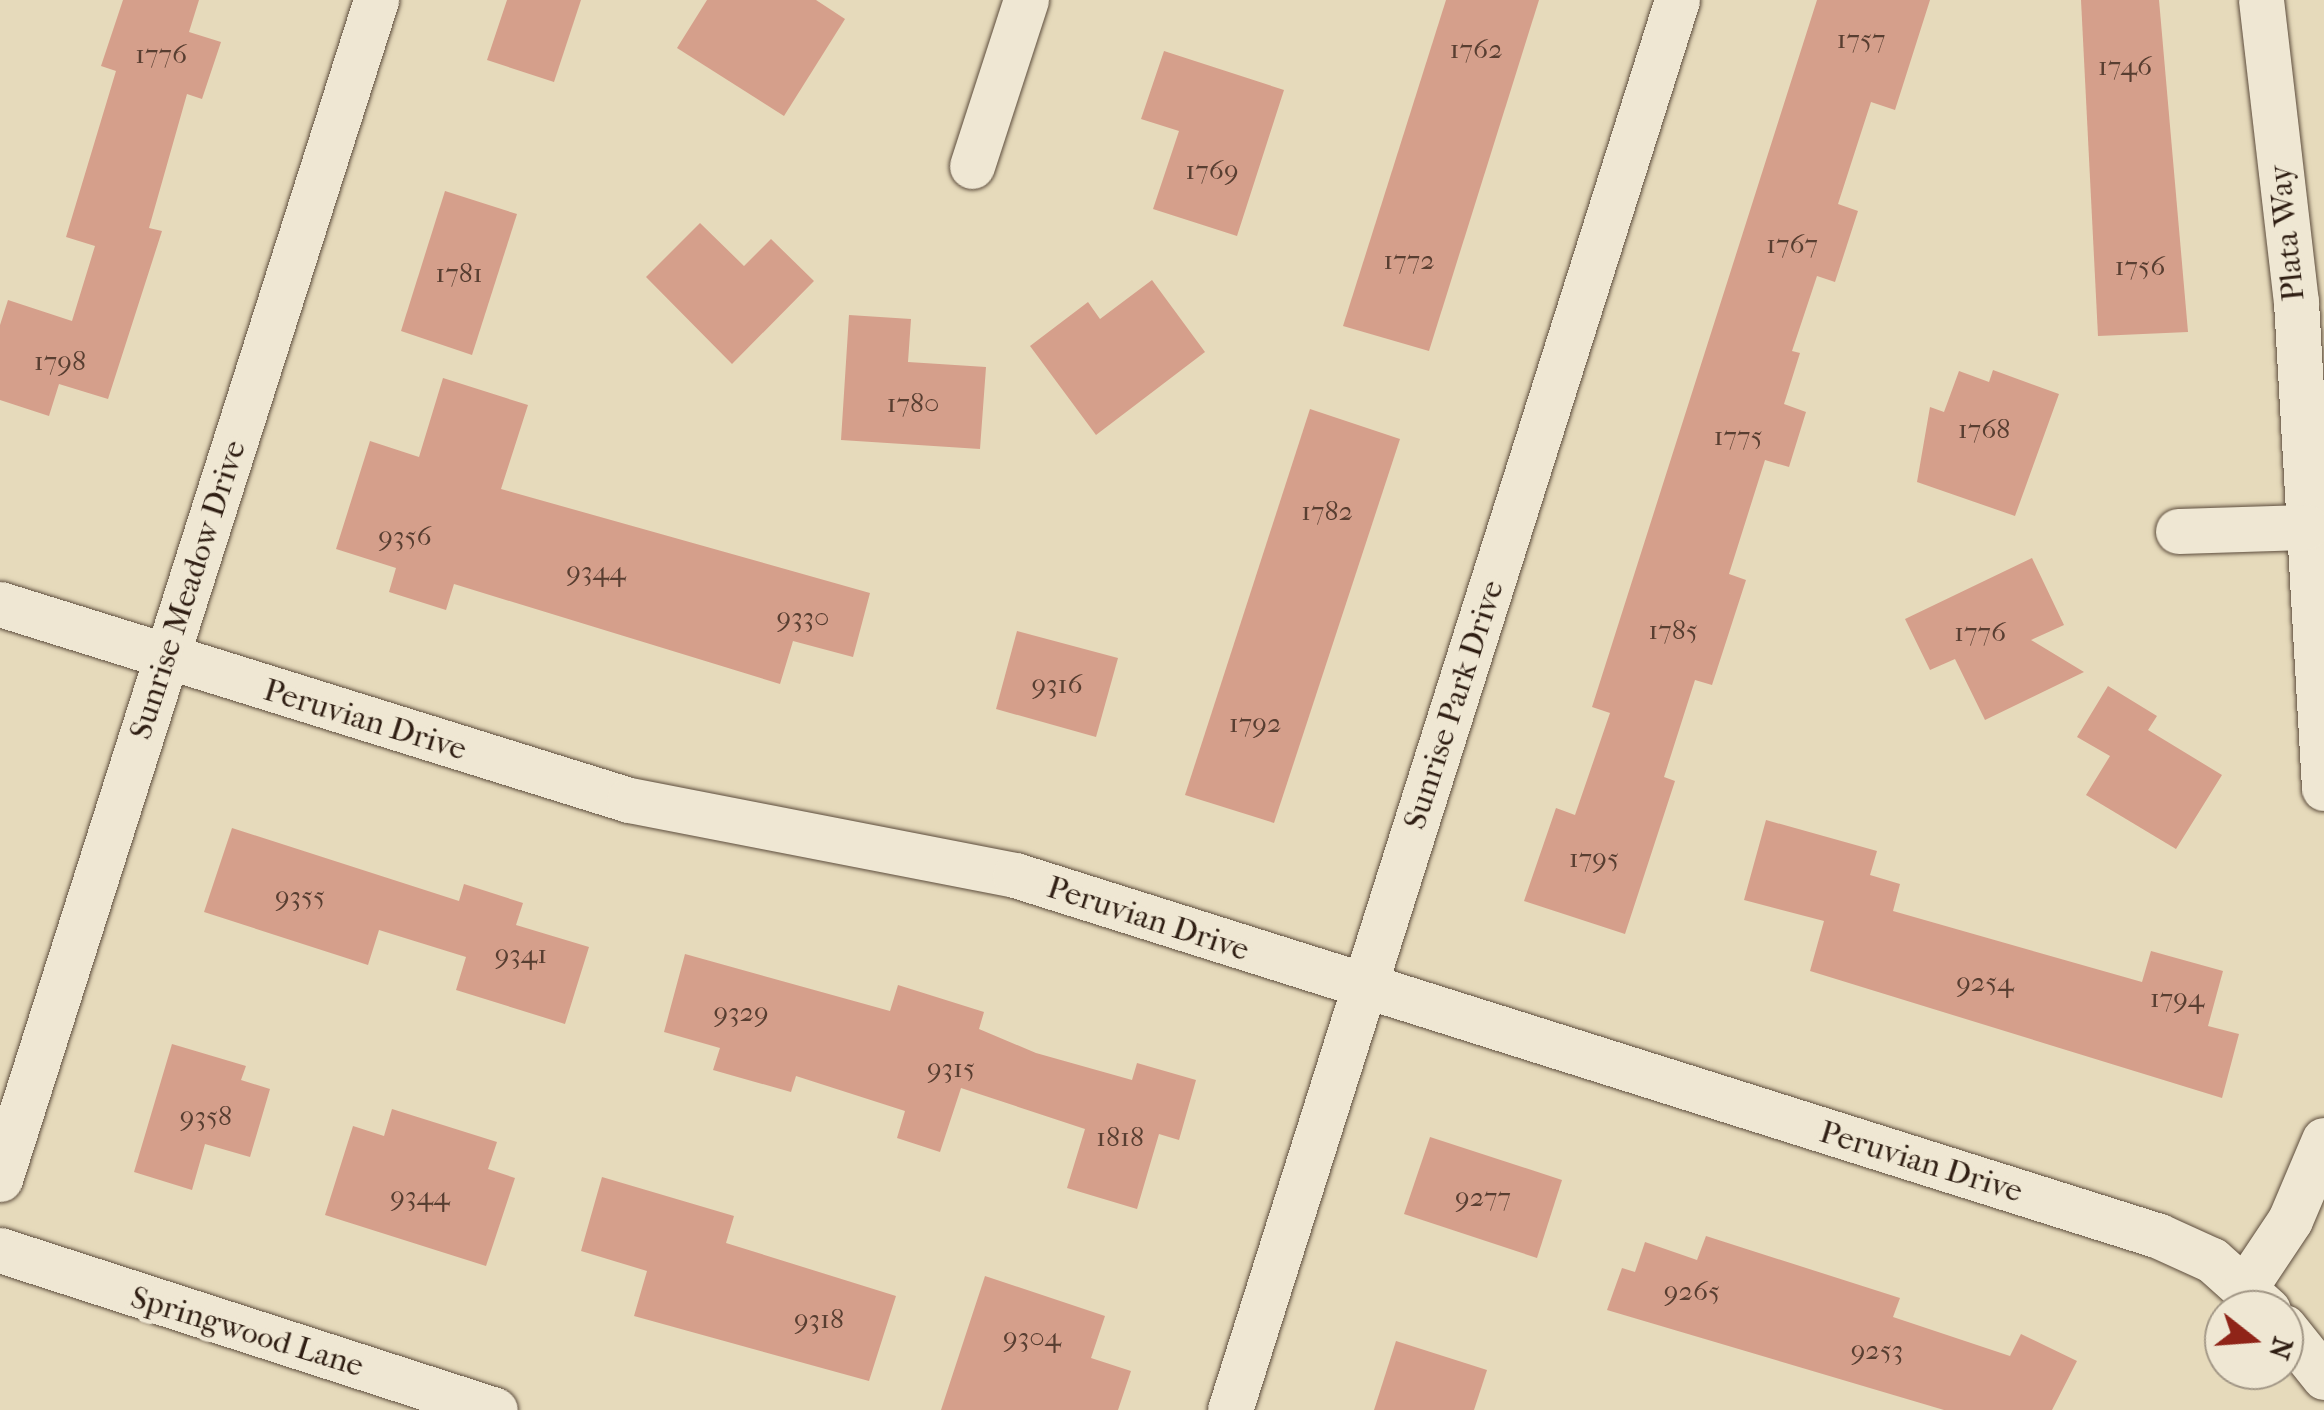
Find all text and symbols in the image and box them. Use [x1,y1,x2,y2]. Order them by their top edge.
house number: 1757 [1836,22,1886,56]
house number: 1762 [1449,32,1503,66]
house number: 1776 [135,37,187,71]
house number: 1746 [2098,49,2152,83]
house number: 1769 [1185,153,1239,187]
street label: Plata Way [2261,163,2313,303]
house number: 1767 [1766,227,1818,261]
house number: 1772 [1383,243,1435,277]
house number: 1756 [2115,249,2165,283]
house number: 1781 [435,256,483,290]
house number: 1798 [34,344,86,378]
house number: 1780 [886,386,940,420]
house number: 1768 [1958,412,2010,446]
house number: 1775 [1713,419,1763,453]
street label: Sunrise Meadow Drive [122,436,254,744]
house number: 1782 [1301,494,1353,528]
house number: 9356 [378,519,432,553]
house number: 9344 [566,554,626,588]
street label: Sunrise Park Drive [1396,576,1512,834]
house number: 9330 [776,600,830,634]
house number: 1785 [1648,613,1698,647]
house number: 1776 [1954,615,2006,649]
house number: 9316 [1031,667,1083,701]
street label: Peruvian Drive [259,671,471,769]
house number: 1792 [1229,706,1281,740]
house number: 1795 [1569,841,1619,875]
street label: Peruvian Drive [1042,868,1254,970]
house number: 9355 [275,879,325,913]
house number: 9341 [495,937,547,971]
house number: 9254 [1956,965,2014,999]
house number: 1794 [2150,981,2204,1015]
house number: 9329 [713,995,769,1029]
house number: 9315 [927,1051,975,1085]
house number: 9358 [180,1099,232,1133]
street label: Peruvian Drive [1815,1113,2027,1211]
house number: 1818 [1096,1120,1144,1154]
house number: 9344 [390,1179,450,1213]
house number: 9277 [1455,1180,1511,1214]
house number: 9265 [1664,1274,1720,1308]
street label: Springwood Lane [126,1278,368,1386]
north arrow [2204,1290,2304,1390]
house number: 9318 [794,1302,844,1336]
house number: 9304 [1003,1320,1061,1354]
house number: 9253 [1851,1333,1903,1367]
text: N [2262,1333,2300,1363]

